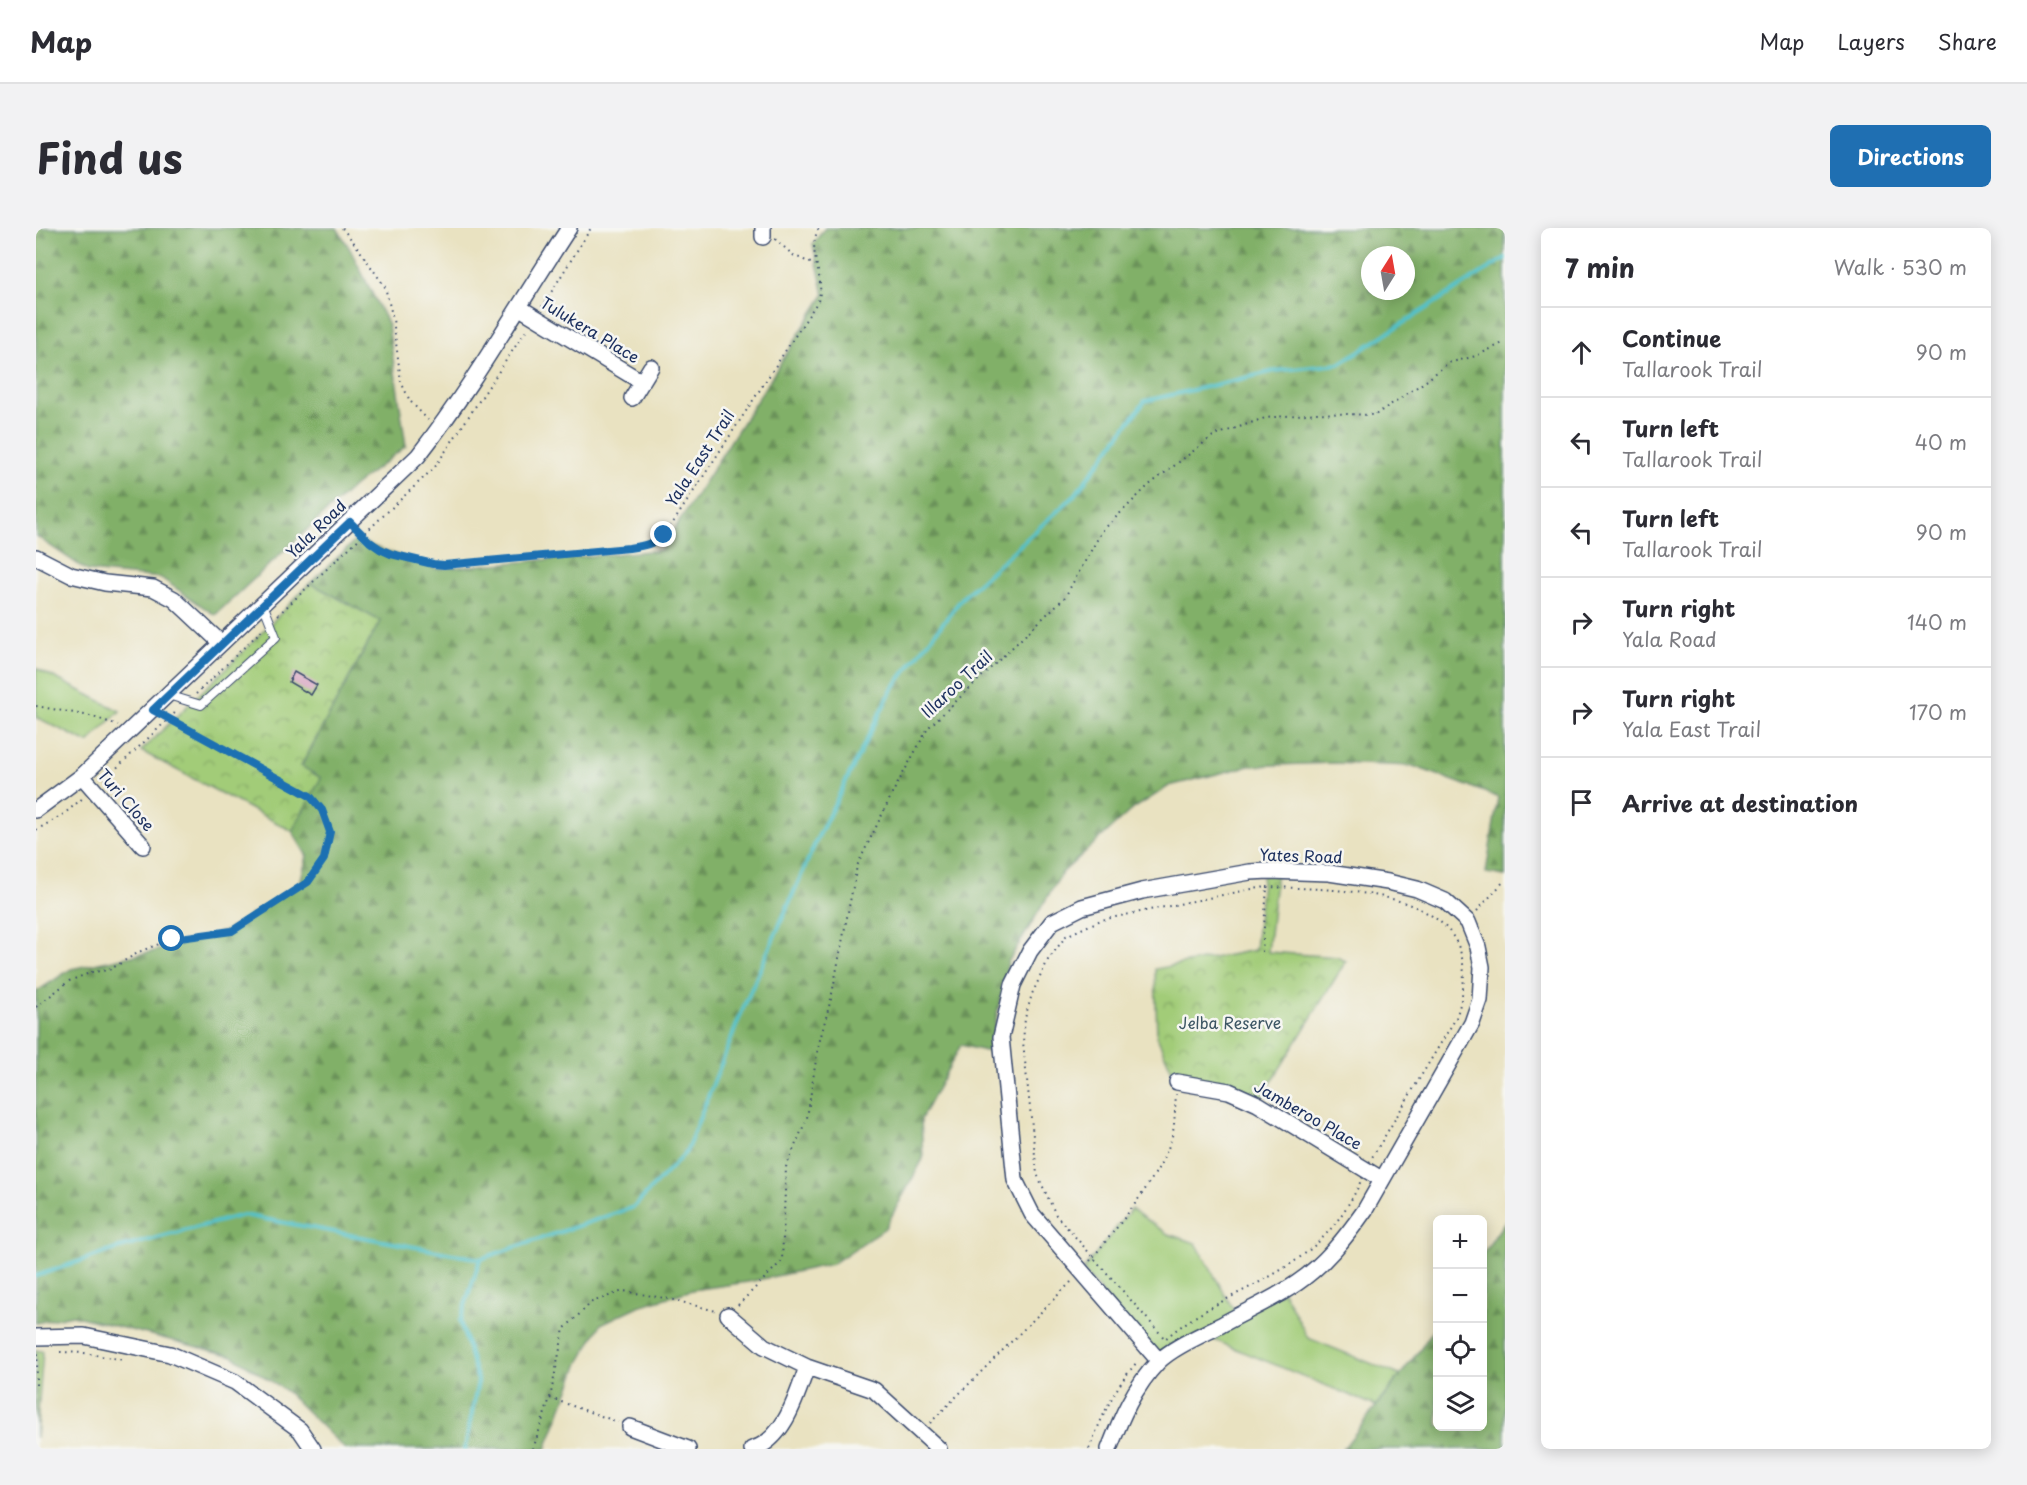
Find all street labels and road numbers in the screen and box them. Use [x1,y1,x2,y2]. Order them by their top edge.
street label: Tulukera Place [536,290,645,368]
street label: Yala East Trail [659,404,740,511]
street label: Yala Road [280,493,351,563]
street label: Illaroo Trail [915,644,997,723]
street label: Turi Close [93,763,161,836]
street label: Yates Road [1259,842,1343,868]
street label: Jamberoo Place [1250,1073,1367,1155]

